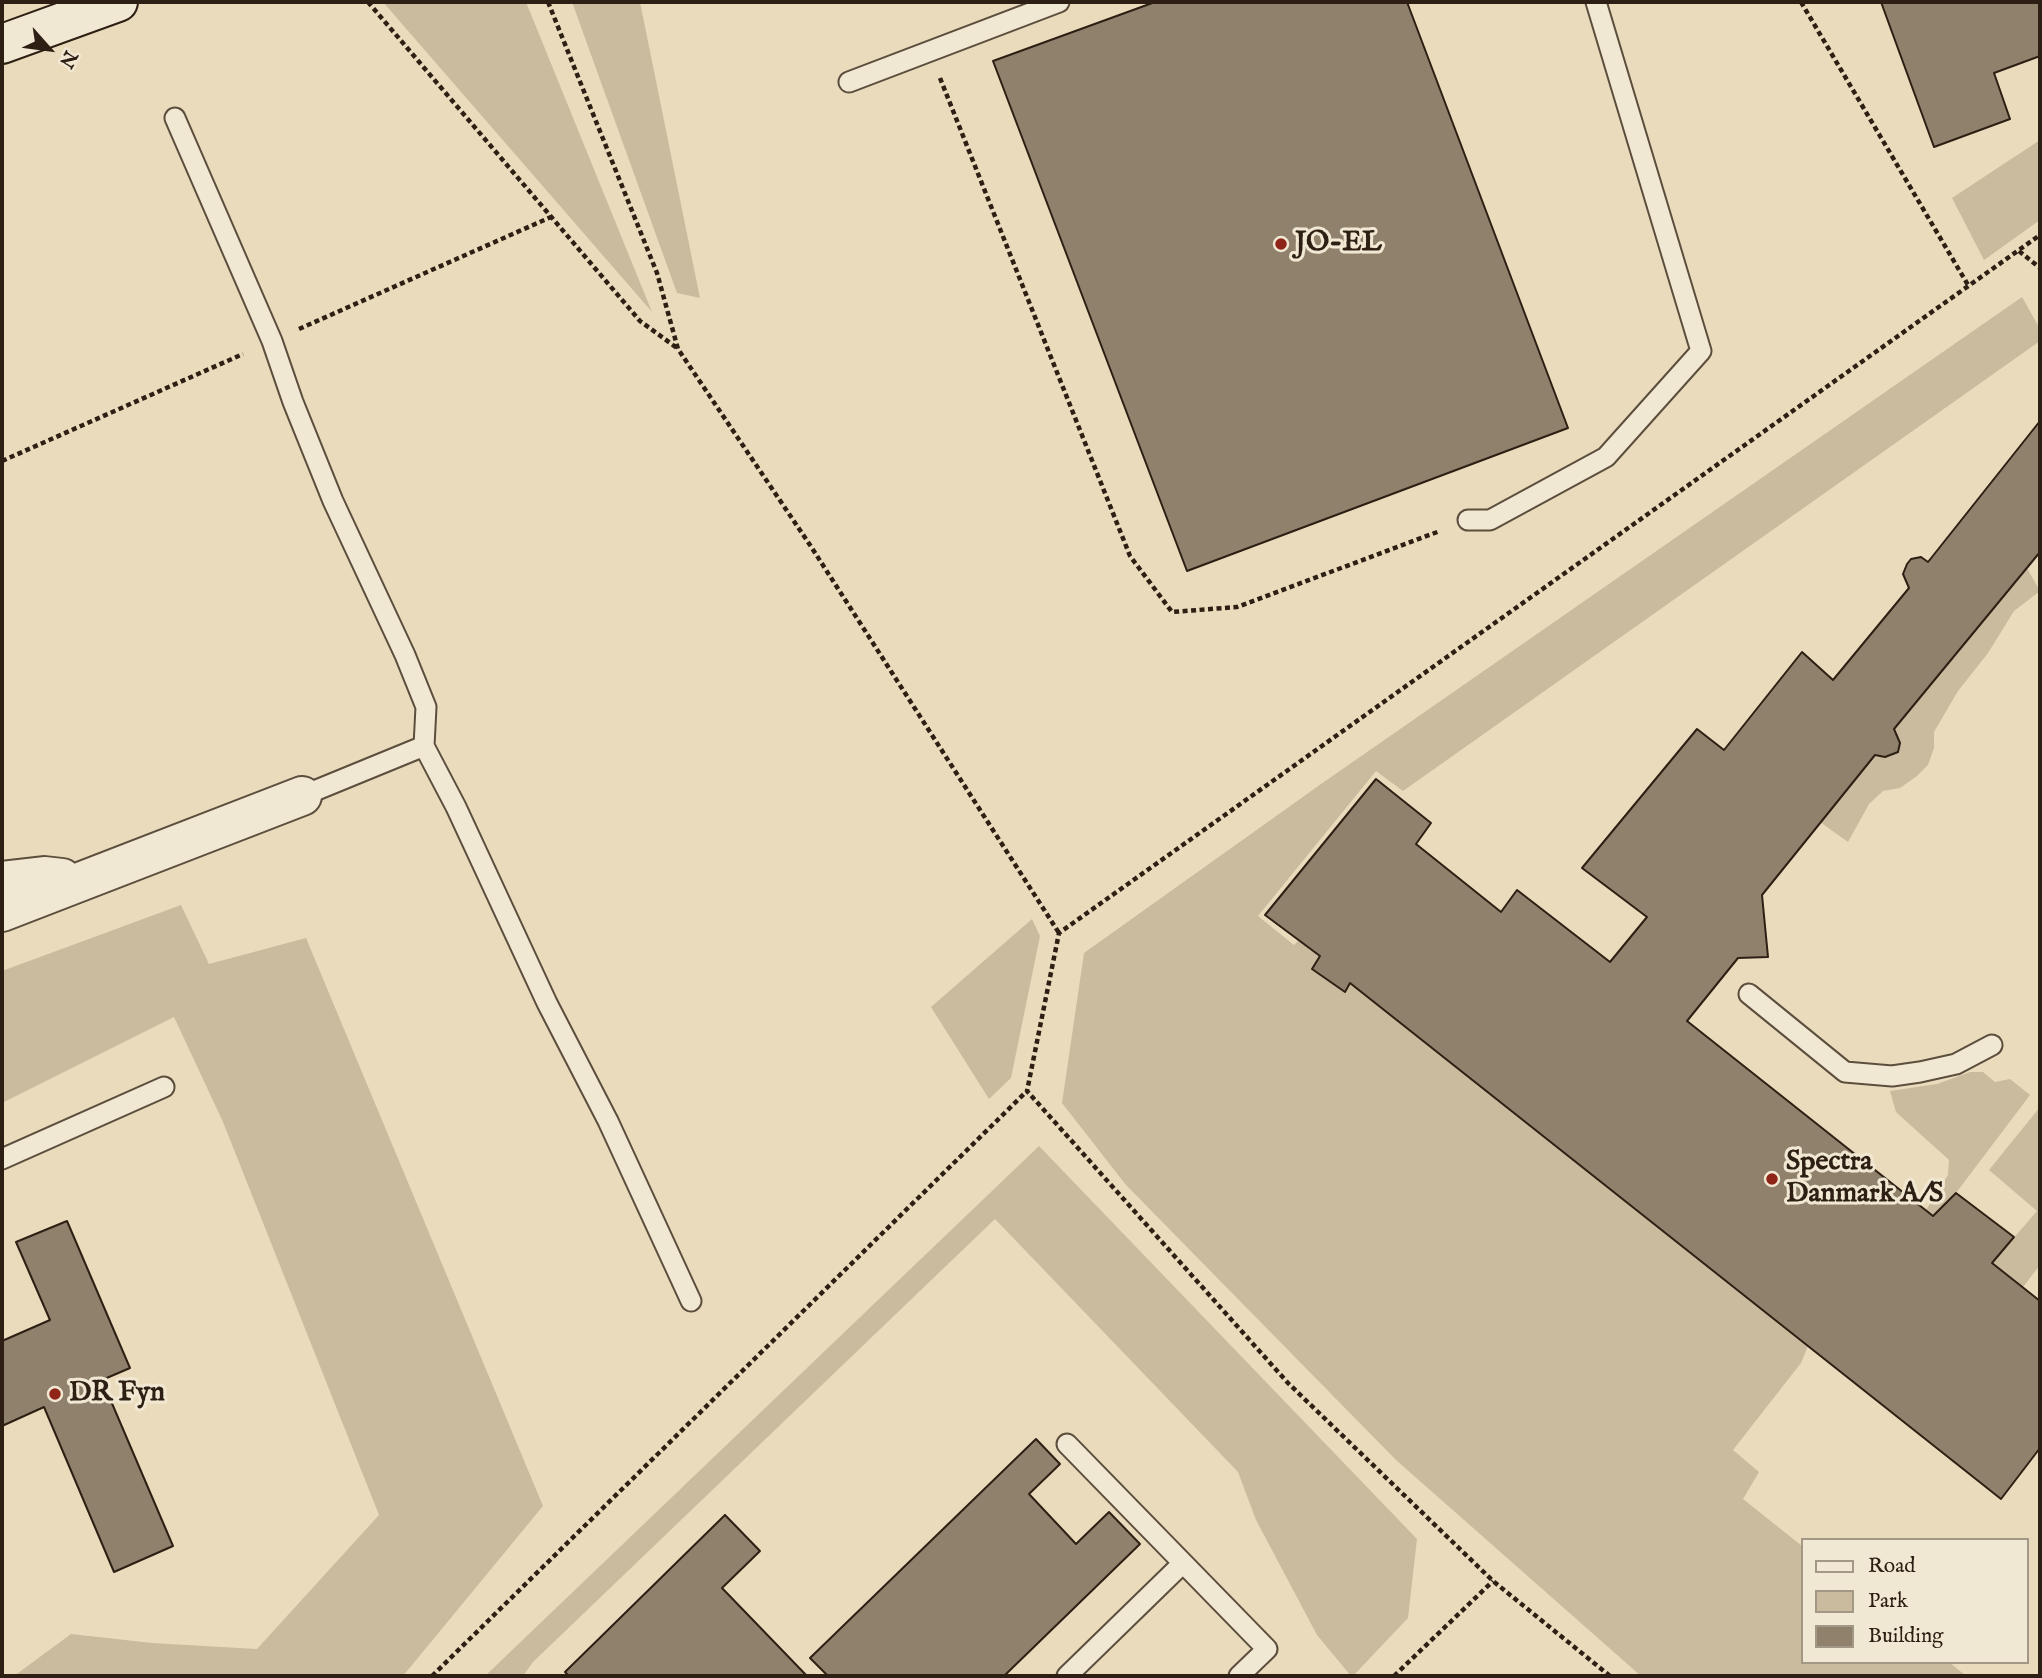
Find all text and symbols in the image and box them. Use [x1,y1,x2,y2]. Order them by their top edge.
north arrow [14,14,84,84]
text: N [53,46,82,72]
place label: JO-EL [1295,227,1382,261]
marker: JO-EL [1273,236,1289,252]
place label: Spectra Danmark A/S [1786,1146,1943,1212]
marker: Spectra Danmark A/S [1764,1171,1780,1187]
place label: DR Fyn [69,1377,165,1411]
marker: DR Fyn [47,1386,63,1402]
legend [1800,1538,2028,1664]
text: Road [1868,1553,1915,1580]
text: Park [1868,1588,1908,1615]
text: Building [1868,1623,1943,1650]

